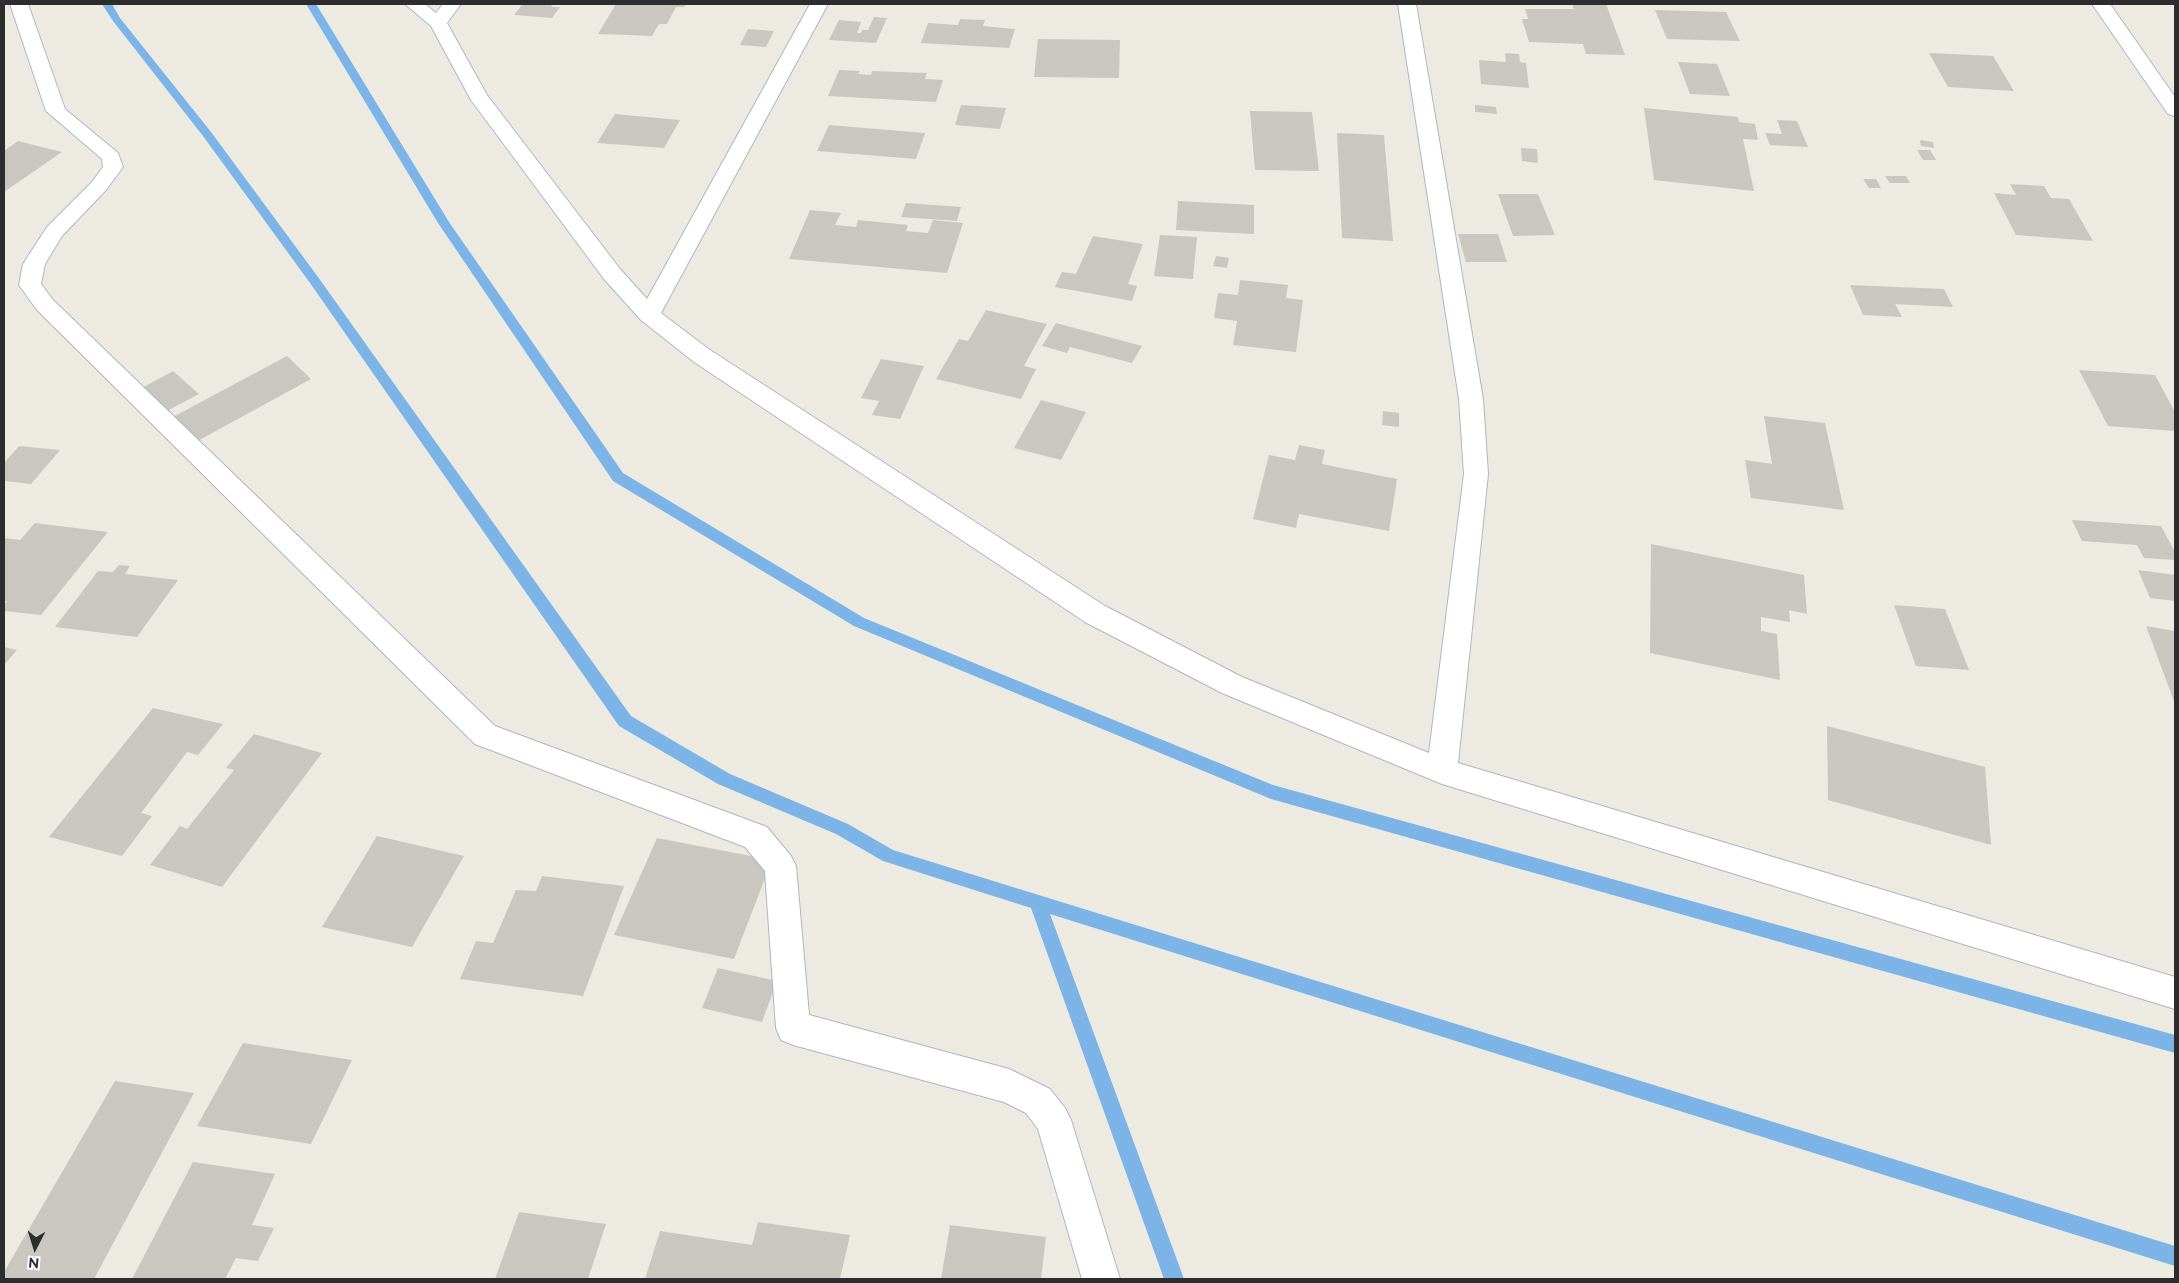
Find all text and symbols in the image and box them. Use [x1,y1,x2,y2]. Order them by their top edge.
north arrow [10,1223,60,1273]
text: N [28,1255,40,1271]

